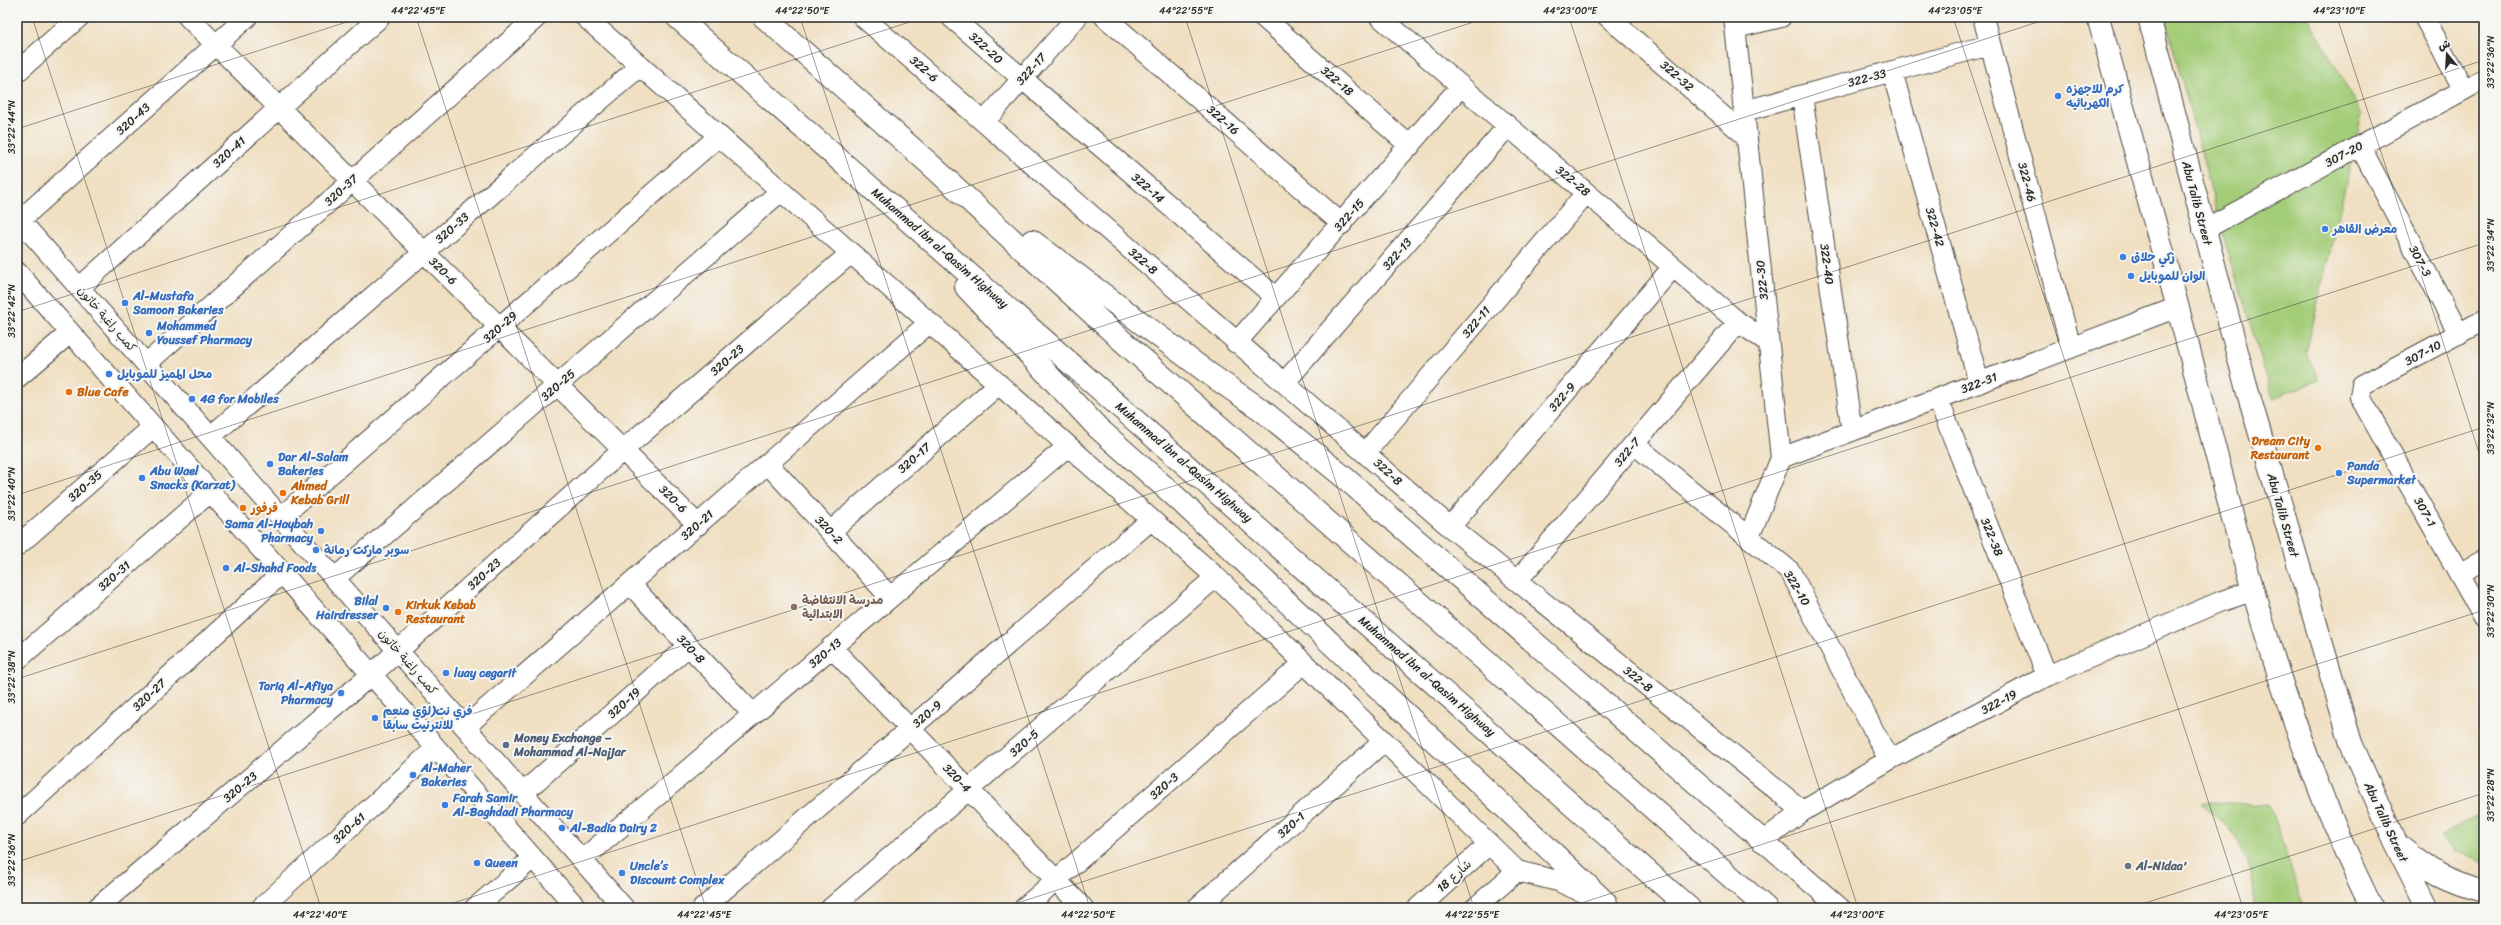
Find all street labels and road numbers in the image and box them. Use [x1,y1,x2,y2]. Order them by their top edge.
street label: 322-20 [964,26,1009,70]
street label: 322-17 [1010,47,1053,90]
street label: 322-6 [904,50,944,88]
street label: 322-32 [1655,55,1699,97]
street label: 322-18 [1315,60,1359,102]
street label: 322-33 [1845,62,1889,94]
street label: 320-43 [110,97,156,141]
street label: 322-16 [1201,99,1245,141]
street label: 320-41 [207,131,251,173]
street label: 307-20 [2321,134,2368,173]
street label: Abu Talib Street [2175,157,2219,249]
street label: 322-28 [1551,160,1595,202]
street label: 322-46 [2011,160,2043,204]
street label: 322-14 [1126,167,1170,209]
street label: 320-37 [319,168,364,212]
street label: Muhammad ibn al-Qasim Highway [866,182,1014,315]
street label: 322-15 [1328,193,1370,237]
street label: 322-42 [1919,205,1951,250]
street label: 320-33 [430,206,475,249]
street label: 322-13 [1376,232,1418,275]
street label: 307-3 [2402,241,2438,281]
street label: 322-8 [1123,242,1163,280]
street label: 322-40 [1813,242,1841,286]
street label: 320-6 [423,251,463,291]
street label: 322-30 [1749,258,1775,301]
street label: كمب راغبة خاتون [72,281,142,357]
street label: 322-11 [1456,301,1496,343]
street label: 320-29 [477,305,523,349]
street label: 307-10 [2400,334,2446,372]
street label: 320-23 [705,338,750,381]
street label: 320-25 [535,363,581,407]
street label: 322-31 [1957,366,2001,400]
street label: 322-9 [1543,377,1581,417]
street label: Muhammad ibn al-Qasim Highway [1110,396,1258,529]
street label: 322-7 [1608,431,1647,472]
street label: 320-17 [892,436,937,479]
street label: 322-8 [1368,453,1408,491]
street label: 320-35 [62,464,108,508]
street label: Abu Talib Street [2260,469,2306,561]
street label: 320-6 [653,479,693,519]
street label: 307-1 [2408,493,2442,531]
street label: 320-21 [675,504,719,546]
street label: 320-2 [809,510,849,550]
street label: 322-38 [1974,514,2010,560]
street label: 320-23 [462,552,507,596]
street label: 320-31 [92,555,136,597]
street label: 322-10 [1778,566,1817,611]
street label: Muhammad ibn al-Qasim Highway [1353,610,1501,743]
street label: كمب راغبة خاتون [373,624,443,700]
street label: 320-8 [671,629,711,669]
street label: 320-13 [803,632,847,674]
street label: 322-8 [1618,660,1658,698]
street label: 320-27 [127,672,172,717]
street label: 320-19 [602,682,646,724]
street label: 322-19 [1977,683,2021,721]
street label: 320-9 [907,695,947,733]
street label: 320-5 [1004,724,1044,762]
street label: 320-4 [937,758,977,798]
street label: 320-23 [218,765,263,808]
street label: 320-3 [1144,767,1184,805]
street label: Abu Talib Street [2357,777,2415,867]
street label: 320-1 [1272,806,1310,844]
street label: 320-61 [327,807,371,849]
street label: شارع 18 [1431,854,1477,898]

